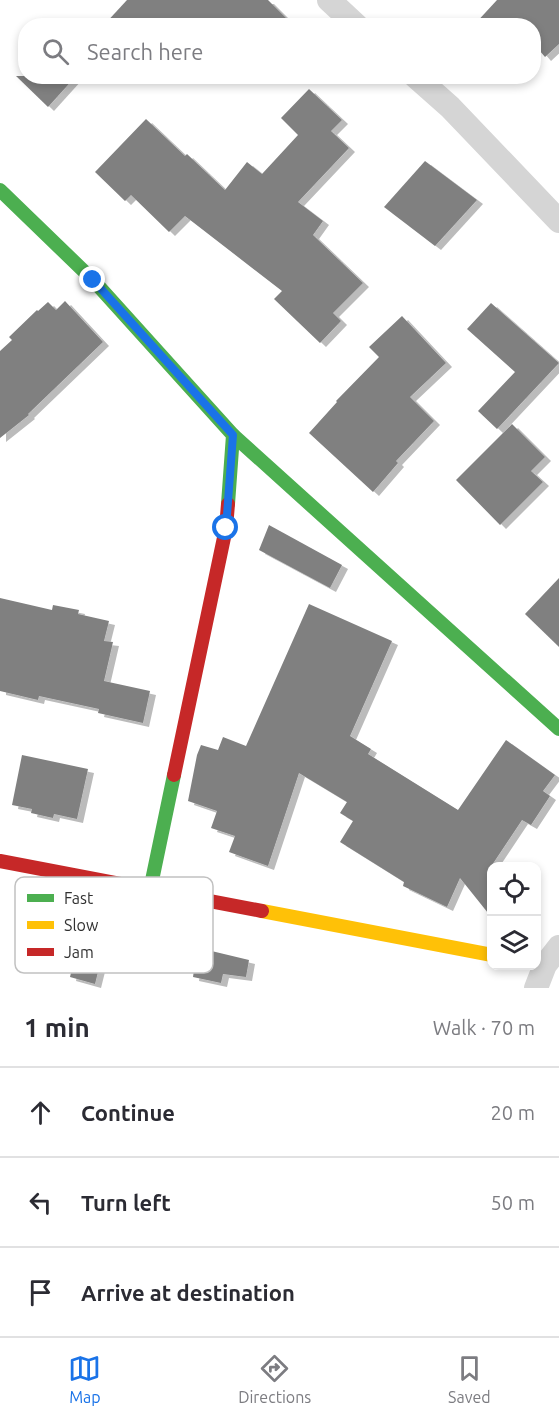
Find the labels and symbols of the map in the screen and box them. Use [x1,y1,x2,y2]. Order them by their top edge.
route end [79,266,105,292]
route start [212,514,238,540]
legend [15,877,213,973]
text: Fast [64,889,94,907]
text: Slow [64,916,99,934]
text: Jam [64,943,94,961]

